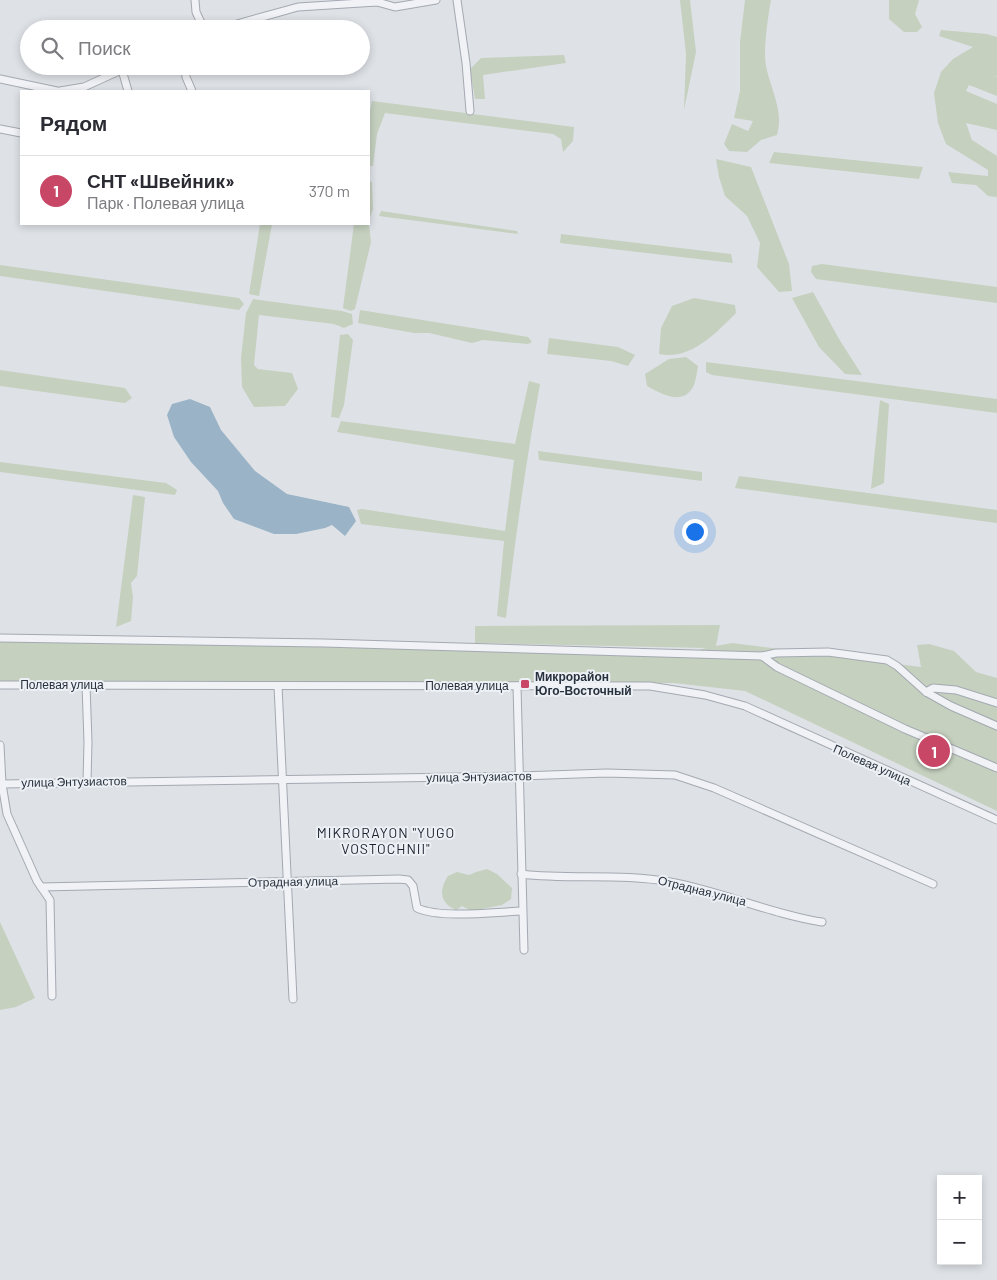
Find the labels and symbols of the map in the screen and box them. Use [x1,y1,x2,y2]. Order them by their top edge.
your location [682,519,708,545]
place label: Микрорайон Юго-Восточный [535,669,632,697]
street label: Полевая улица [20,677,104,692]
street label: Полевая улица [425,678,509,693]
marker: Микрорайон Юго-Восточный [519,678,531,690]
pin: 1 [918,732,950,770]
street label: Полевая улица [831,741,914,789]
street label: улица Энтузиастов [426,768,532,785]
street label: улица Энтузиастов [21,773,127,790]
district label: MIKRORAYON "YUGO VOSTOCHNII" [317,824,455,857]
street label: Отрадная улица [656,872,748,909]
street label: Отрадная улица [248,873,339,890]

